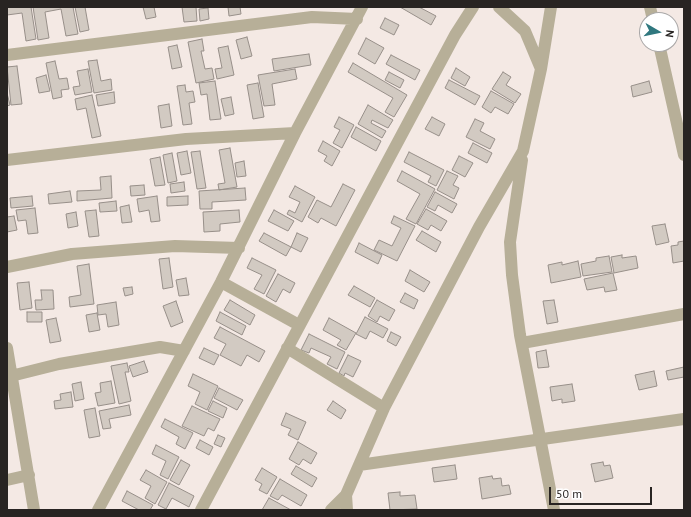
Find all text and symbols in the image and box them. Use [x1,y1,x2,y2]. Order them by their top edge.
north arrow [639,12,679,52]
text: N [662,29,677,38]
scale bar [551,479,654,505]
text: 50 m [556,486,582,501]

